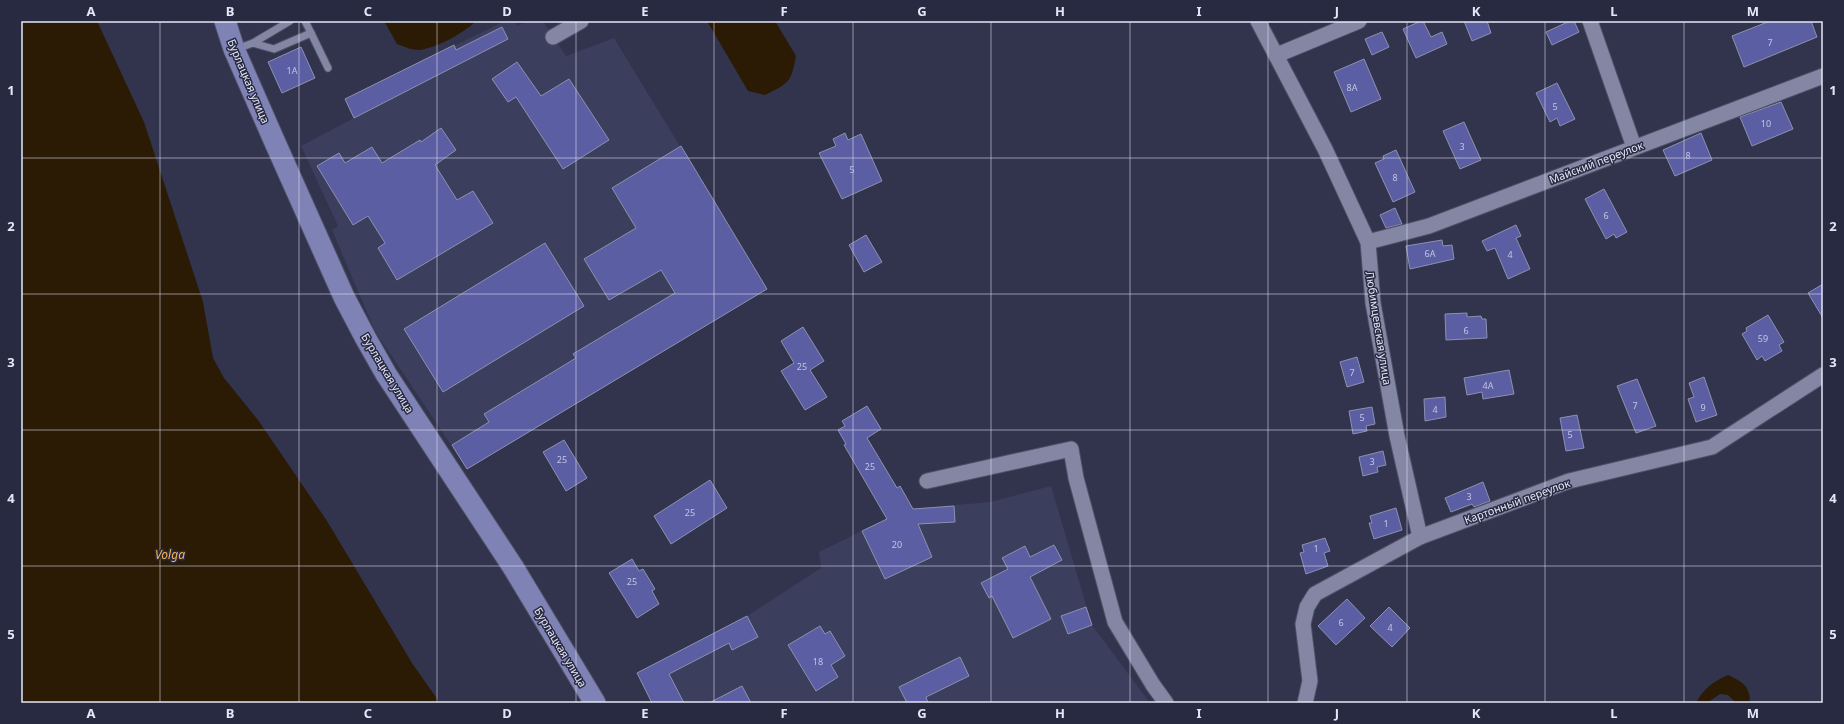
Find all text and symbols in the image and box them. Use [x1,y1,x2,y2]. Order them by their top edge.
text: A [87,2,96,20]
text: B [226,2,234,20]
text: C [364,2,372,20]
text: D [502,2,512,20]
text: E [641,2,649,20]
text: F [780,2,788,20]
text: G [917,2,927,20]
text: H [1055,2,1065,20]
text: I [1196,2,1202,20]
text: J [1334,2,1339,20]
text: K [1472,2,1481,20]
text: L [1610,2,1618,20]
text: M [1747,2,1759,20]
street label: Бурлацкая улица [224,36,274,126]
house number: 7 [1767,36,1773,49]
house number: 1А [287,64,298,77]
text: 1 [7,81,15,99]
house number: 8А [1347,81,1358,94]
text: 1 [1829,81,1837,99]
house number: 5 [1552,100,1558,113]
house number: 10 [1761,117,1771,130]
street label: Майский переулок [1547,137,1645,187]
house number: 3 [1459,140,1465,153]
house number: 8 [1685,149,1691,162]
house number: 5 [849,163,855,176]
house number: 8 [1392,171,1398,184]
house number: 6 [1603,209,1609,222]
text: 2 [7,217,15,235]
text: 2 [1829,217,1837,235]
house number: 6А [1425,247,1436,260]
house number: 4 [1507,248,1513,261]
street label: Любимцевская улица [1363,270,1395,386]
house number: 6 [1463,324,1469,337]
street label: Бурлацкая улица [358,330,418,416]
house number: 59 [1758,332,1768,345]
text: 3 [7,353,15,371]
text: 3 [1829,353,1837,371]
house number: 25 [797,360,807,373]
house number: 7 [1349,366,1355,379]
house number: 4А [1483,379,1494,392]
house number: 7 [1632,399,1638,412]
house number: 9 [1700,401,1706,414]
house number: 4 [1432,403,1438,416]
house number: 5 [1359,411,1365,424]
house number: 5 [1567,428,1573,441]
house number: 25 [557,453,567,466]
house number: 3 [1369,455,1375,468]
house number: 25 [865,460,875,473]
street label: Картонный переулок [1462,475,1572,527]
text: 4 [7,489,15,507]
text: 4 [1829,489,1837,507]
house number: 3 [1466,490,1472,503]
house number: 25 [685,506,695,519]
house number: 1 [1383,517,1389,530]
house number: 20 [892,538,902,551]
house number: 1 [1313,542,1319,555]
water label: Volga [155,546,185,563]
house number: 25 [627,575,637,588]
street label: Бурлацкая улица [531,604,591,690]
house number: 6 [1338,616,1344,629]
house number: 4 [1387,621,1393,634]
text: 5 [7,625,15,643]
text: 5 [1829,625,1837,643]
house number: 18 [813,655,823,668]
text: A [87,704,96,722]
text: B [226,704,234,722]
text: C [364,704,372,722]
text: D [502,704,512,722]
text: E [641,704,649,722]
text: F [780,704,788,722]
text: G [917,704,927,722]
text: H [1055,704,1065,722]
text: I [1196,704,1202,722]
text: J [1334,704,1339,722]
text: K [1472,704,1481,722]
text: L [1610,704,1618,722]
text: M [1747,704,1759,722]

